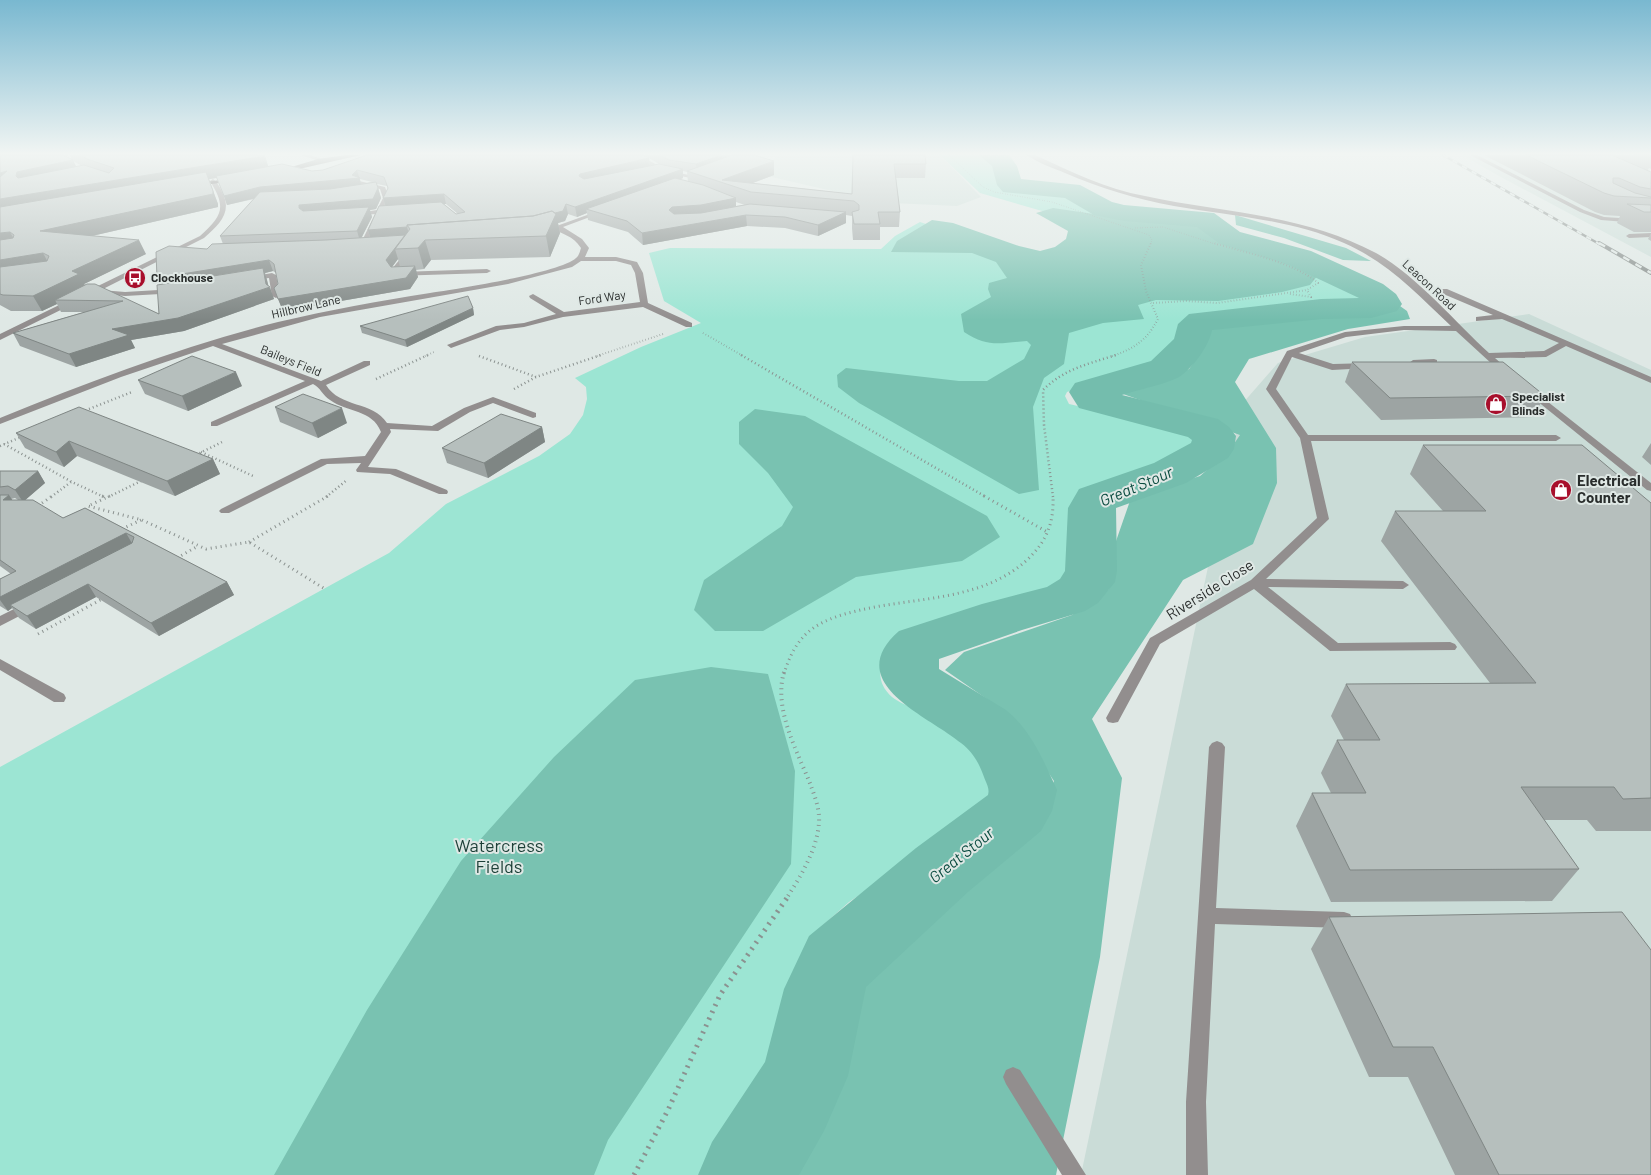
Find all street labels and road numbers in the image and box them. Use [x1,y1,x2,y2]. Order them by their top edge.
street label: Leacon Road [1400,256,1459,312]
street label: Ford Way [577,287,627,307]
street label: Hillbrow Lane [270,291,342,321]
street label: Baileys Field [259,341,324,379]
street label: Riverside Close [1163,555,1256,623]

